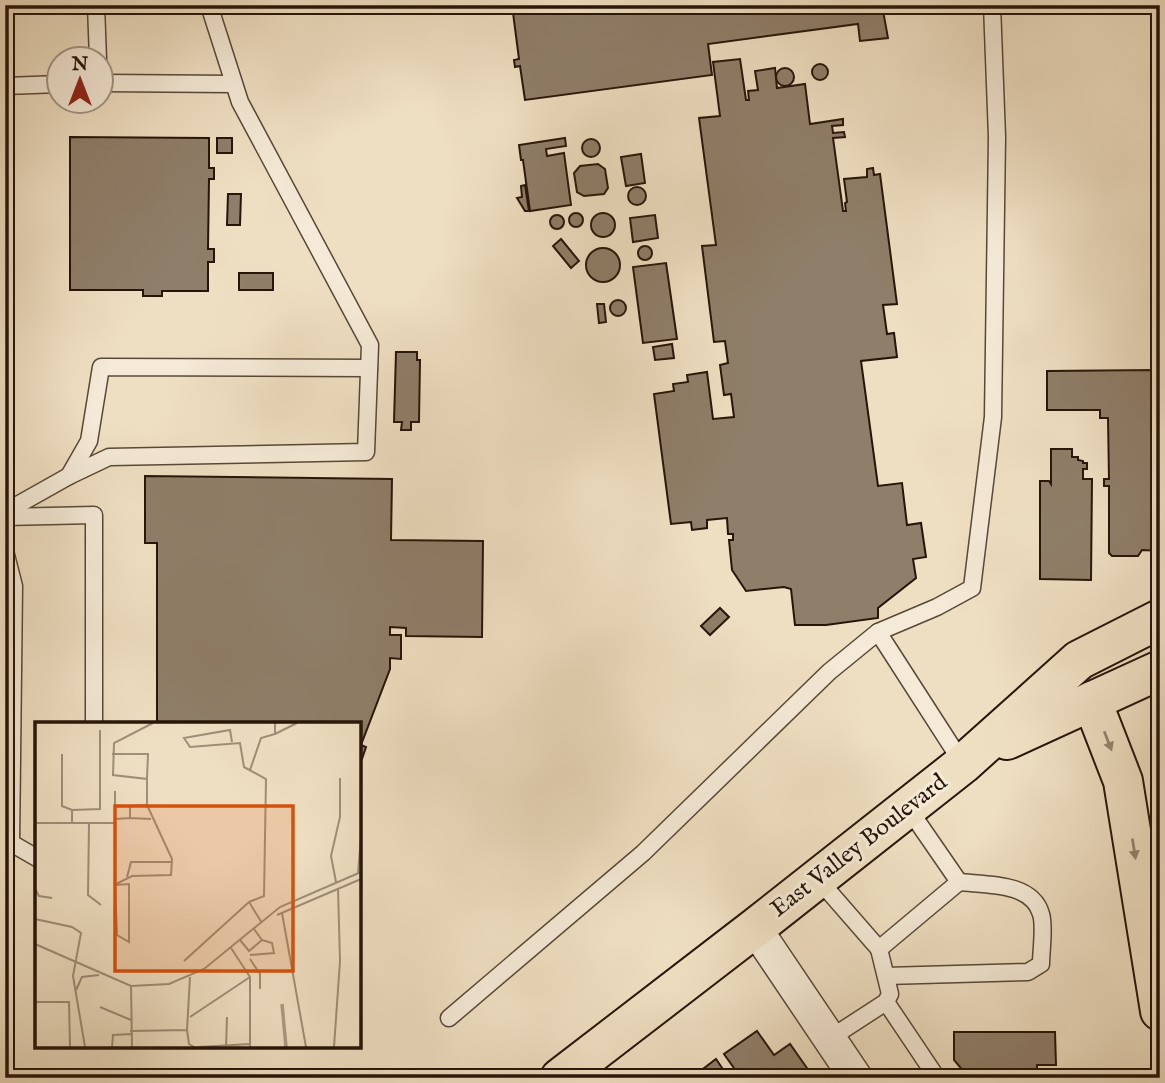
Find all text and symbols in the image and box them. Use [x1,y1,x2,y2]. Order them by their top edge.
north arrow [46,46,116,116]
text: N [71,53,89,77]
inset map [35,722,360,1048]
one-way arrow [1102,731,1113,752]
street label: East Valley Boulevard [764,767,954,925]
one-way arrow [1129,838,1140,860]

